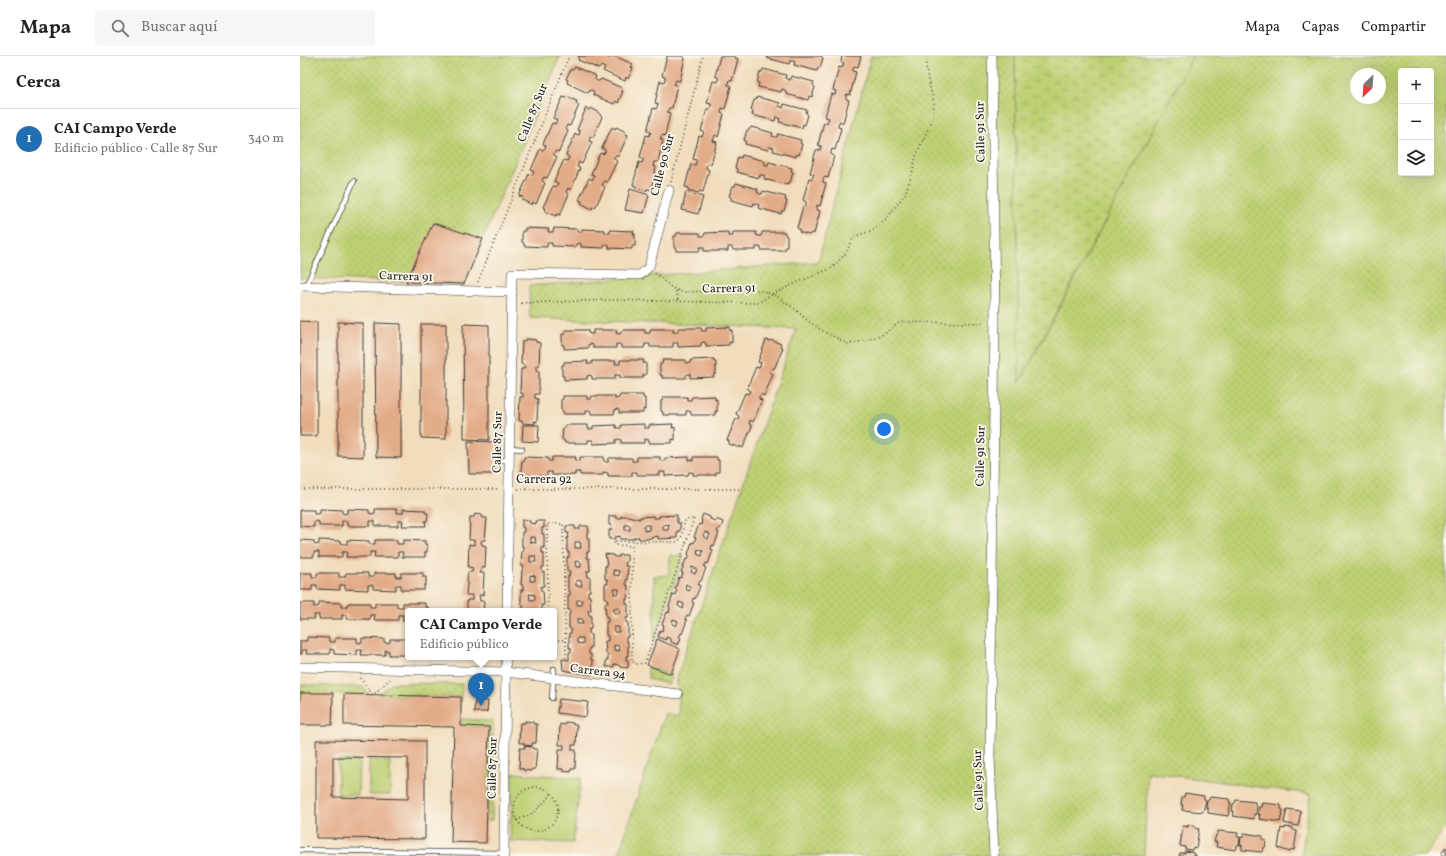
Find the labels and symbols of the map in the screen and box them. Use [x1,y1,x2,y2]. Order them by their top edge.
north arrow [1350,68,1386,104]
street label: Calle 87 Sur [514,81,552,145]
street label: Calle 91 Sur [972,101,990,163]
street label: Calle 90 Sur [647,132,679,198]
street label: Carrera 91 [379,268,433,286]
street label: Carrera 91 [702,281,756,297]
street label: Calle 87 Sur [489,411,507,473]
your location [874,419,894,439]
street label: Calle 91 Sur [972,425,990,487]
street label: Carrera 92 [516,472,572,488]
street label: Carrera 94 [569,661,627,683]
pin: 1 [468,673,494,706]
street label: Calle 87 Sur [484,737,502,799]
street label: Calle 91 Sur [970,749,988,811]

